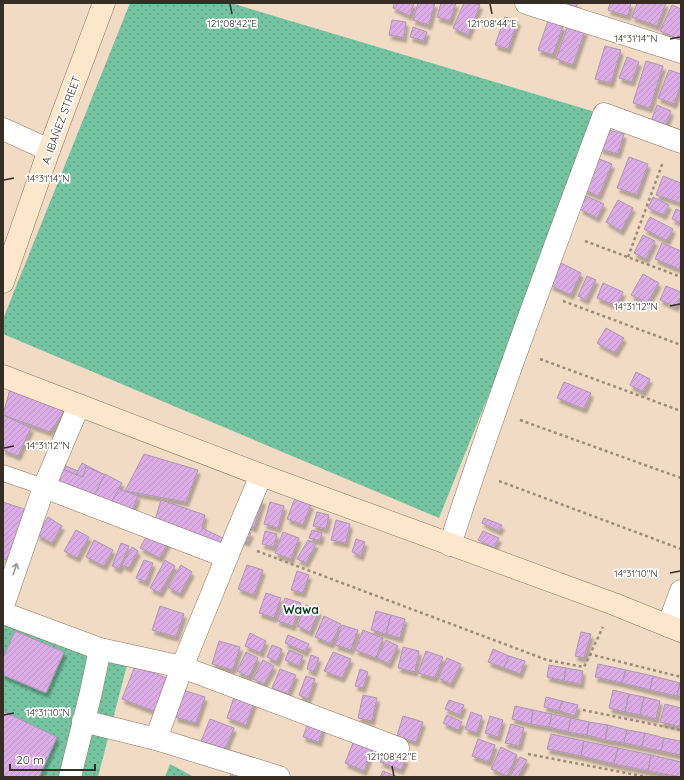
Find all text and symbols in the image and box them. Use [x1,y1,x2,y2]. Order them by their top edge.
text: 121°08'42"E [207,17,257,30]
text: 121°08'44"E [467,17,517,30]
text: 14°31'14"N [615,32,657,45]
street label: A. IBAÑEZ STREET [39,74,84,166]
text: 14°31'14"N [27,172,69,185]
text: 14°31'12"N [614,300,658,313]
text: 14°31'12"N [26,439,70,452]
one-way arrow [12,563,19,576]
text: 14°31'10"N [614,567,658,580]
district label: Wawa [283,602,319,617]
text: 14°31'10"N [26,706,70,719]
scale bar [10,746,95,772]
text: 121°08'42"E [367,750,417,763]
text: 20 m [16,752,44,767]

